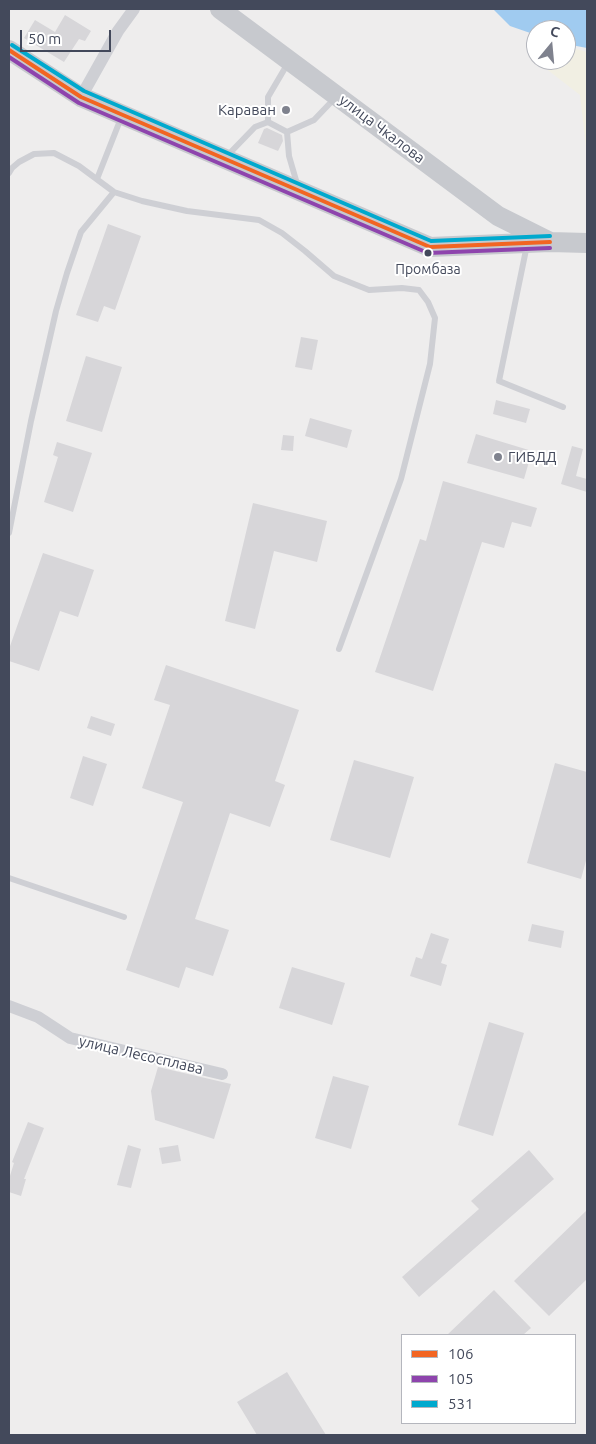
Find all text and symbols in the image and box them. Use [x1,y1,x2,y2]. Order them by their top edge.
scale bar [22,20,114,52]
north arrow [526,20,576,70]
text: С [548,23,562,41]
text: 50 m [28,30,61,47]
street label: улица Чкалова [336,91,428,167]
place label: Караван [218,101,276,119]
marker: Караван [280,104,292,116]
marker: Промбаза [423,248,433,258]
place label: Промбаза [395,261,461,277]
place label: ГИБДД [508,448,557,466]
marker: ГИБДД [492,451,504,463]
street label: улица Лесосплава [77,1032,205,1078]
legend [401,1334,576,1424]
text: 106 [448,1345,473,1362]
text: 105 [448,1370,473,1387]
text: 531 [448,1395,473,1412]

